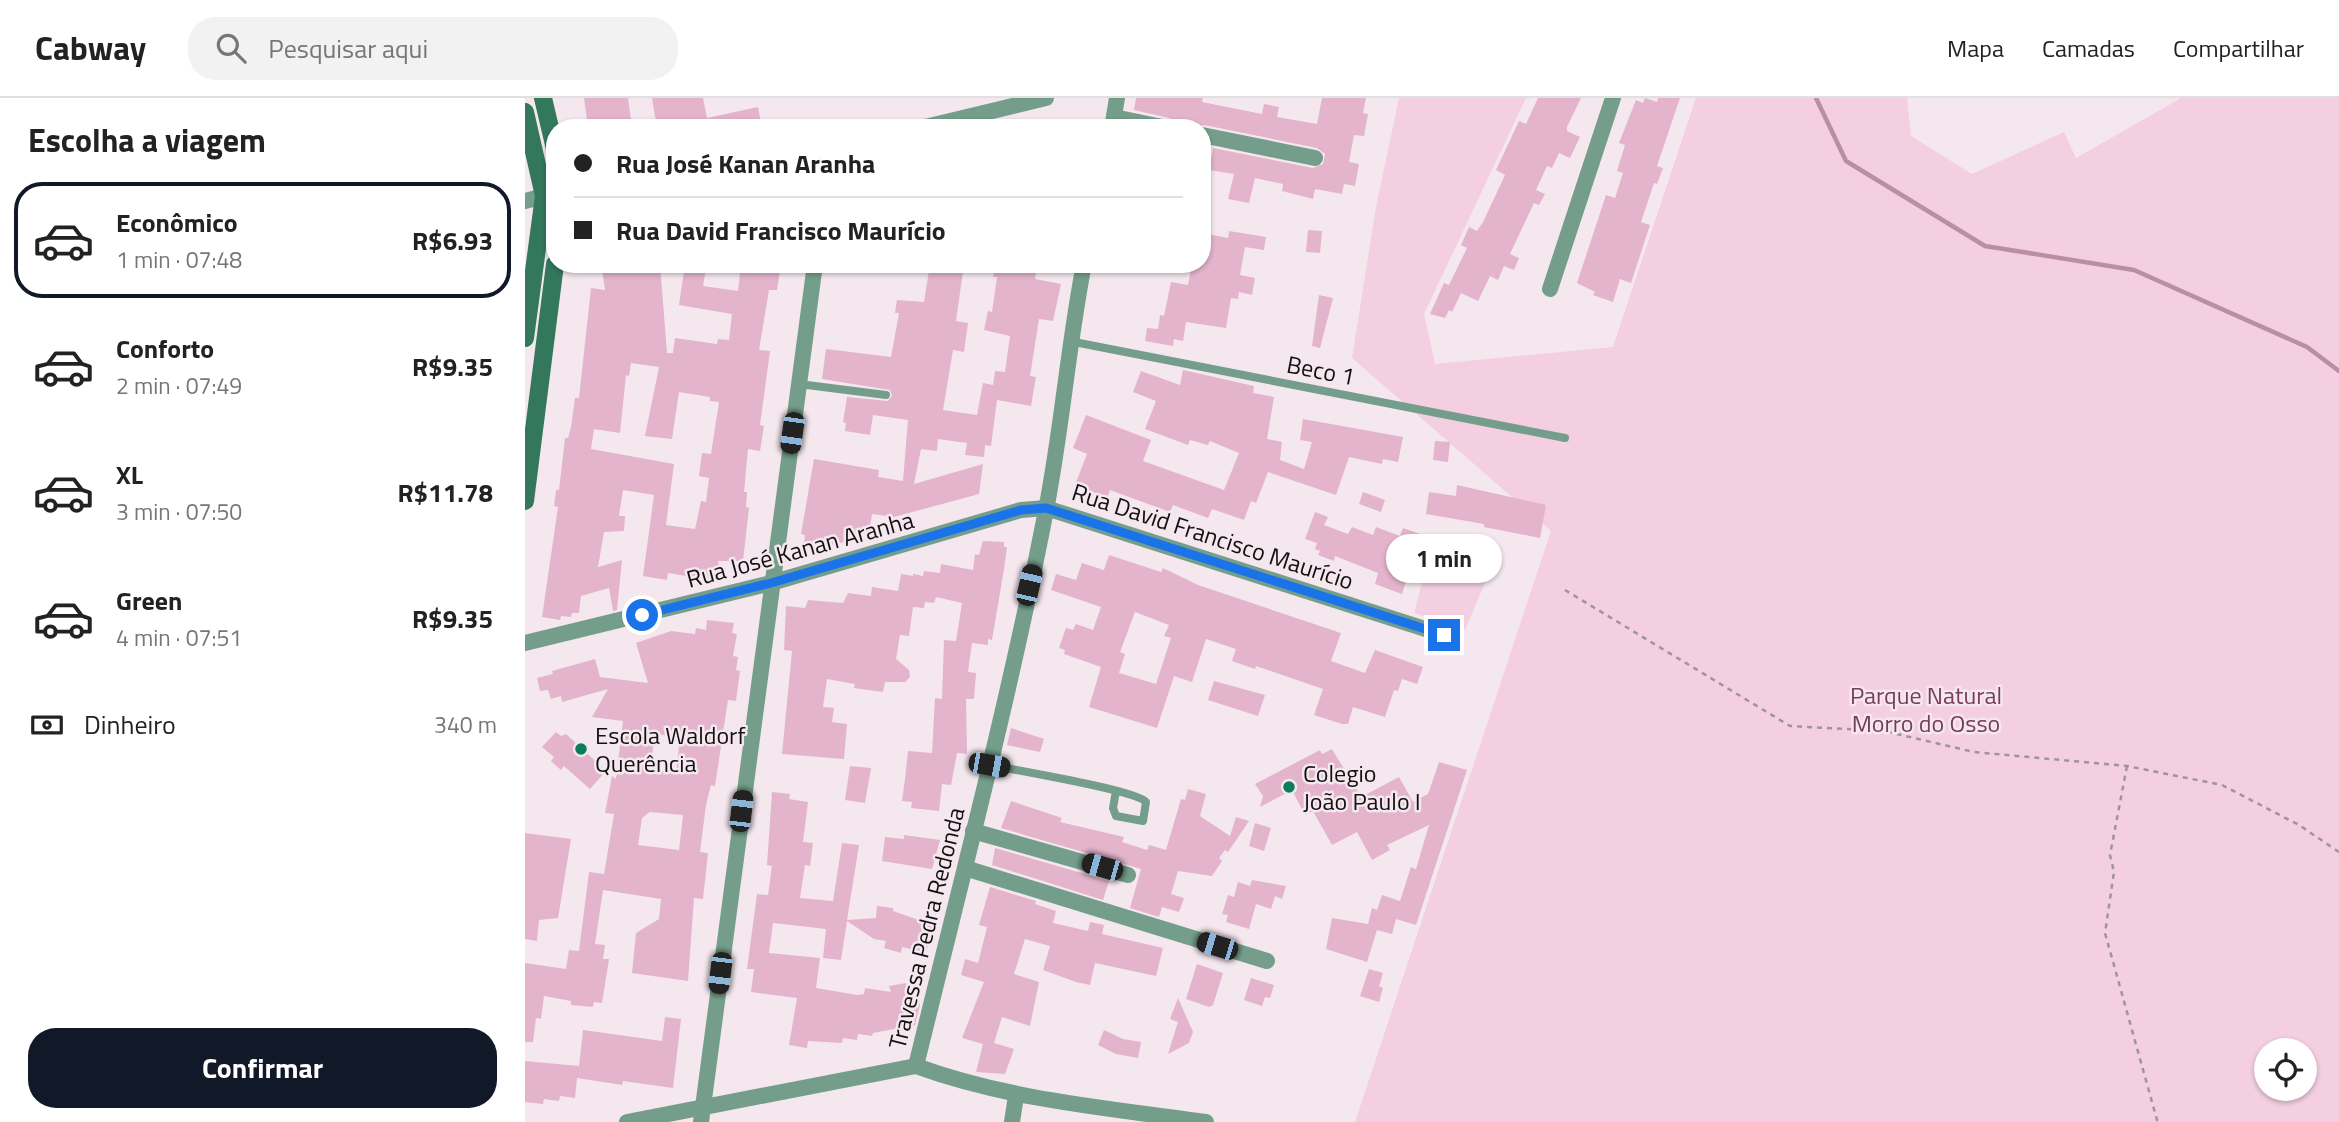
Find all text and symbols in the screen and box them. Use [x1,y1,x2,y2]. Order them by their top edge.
search box [188,17,678,80]
text: Cabway [35,23,146,73]
icon: search [212,29,250,67]
text: Pesquisar aqui [268,29,428,68]
text: Mapa [1947,30,2004,66]
text: Camadas [2042,30,2135,66]
text: Compartilhar [2173,30,2304,66]
text: Escolha a viagem [28,116,266,164]
text: Rua José Kanan Aranha [616,144,875,183]
text: Econômico [116,203,238,242]
icon: car [32,209,95,272]
text: Rua David Francisco Maurício [616,211,946,250]
text: R$6.93 [412,221,493,260]
text: 1 min · 07:48 [116,242,242,277]
text: Conforto [116,329,214,368]
icon: car [32,335,95,398]
street label: Beco 1 [1284,346,1358,394]
text: R$9.35 [412,347,493,386]
text: 2 min · 07:49 [116,368,242,403]
car [779,411,806,455]
text: XL [116,455,143,494]
icon: car [32,461,95,524]
text: R$11.78 [397,473,493,512]
street label: Rua David Francisco Maurício [1067,473,1359,599]
text: 3 min · 07:50 [116,494,242,529]
street label: Rua José Kanan Aranha [682,501,918,597]
callout: 1 min [1386,533,1502,582]
text: 1 min [1416,541,1472,576]
car [1015,562,1044,608]
text: Green [116,581,182,620]
icon: car [32,587,95,650]
text: R$9.35 [412,599,493,638]
route start [626,599,658,631]
route end [1428,619,1460,651]
text: 4 min · 07:51 [116,620,242,655]
park label: Parque Natural Morro do Osso [1850,677,2002,741]
text: Dinheiro [84,705,176,744]
icon: cash [28,706,66,744]
text: 340 m [434,707,497,742]
place label: Escola Waldorf Querência [595,717,745,781]
marker: Escola Waldorf Querência [573,741,589,757]
car [967,751,1012,779]
place label: Colegio João Paulo I [1303,755,1421,819]
marker: Colegio João Paulo I [1281,779,1297,795]
car [729,789,754,833]
street label: Travessa Pedra Redonda [879,803,973,1053]
car [1079,851,1126,883]
car [1194,930,1241,962]
car [708,951,733,995]
button: Confirmar [28,1028,497,1108]
map controls [2254,1038,2317,1101]
button: locate [2254,1038,2317,1101]

